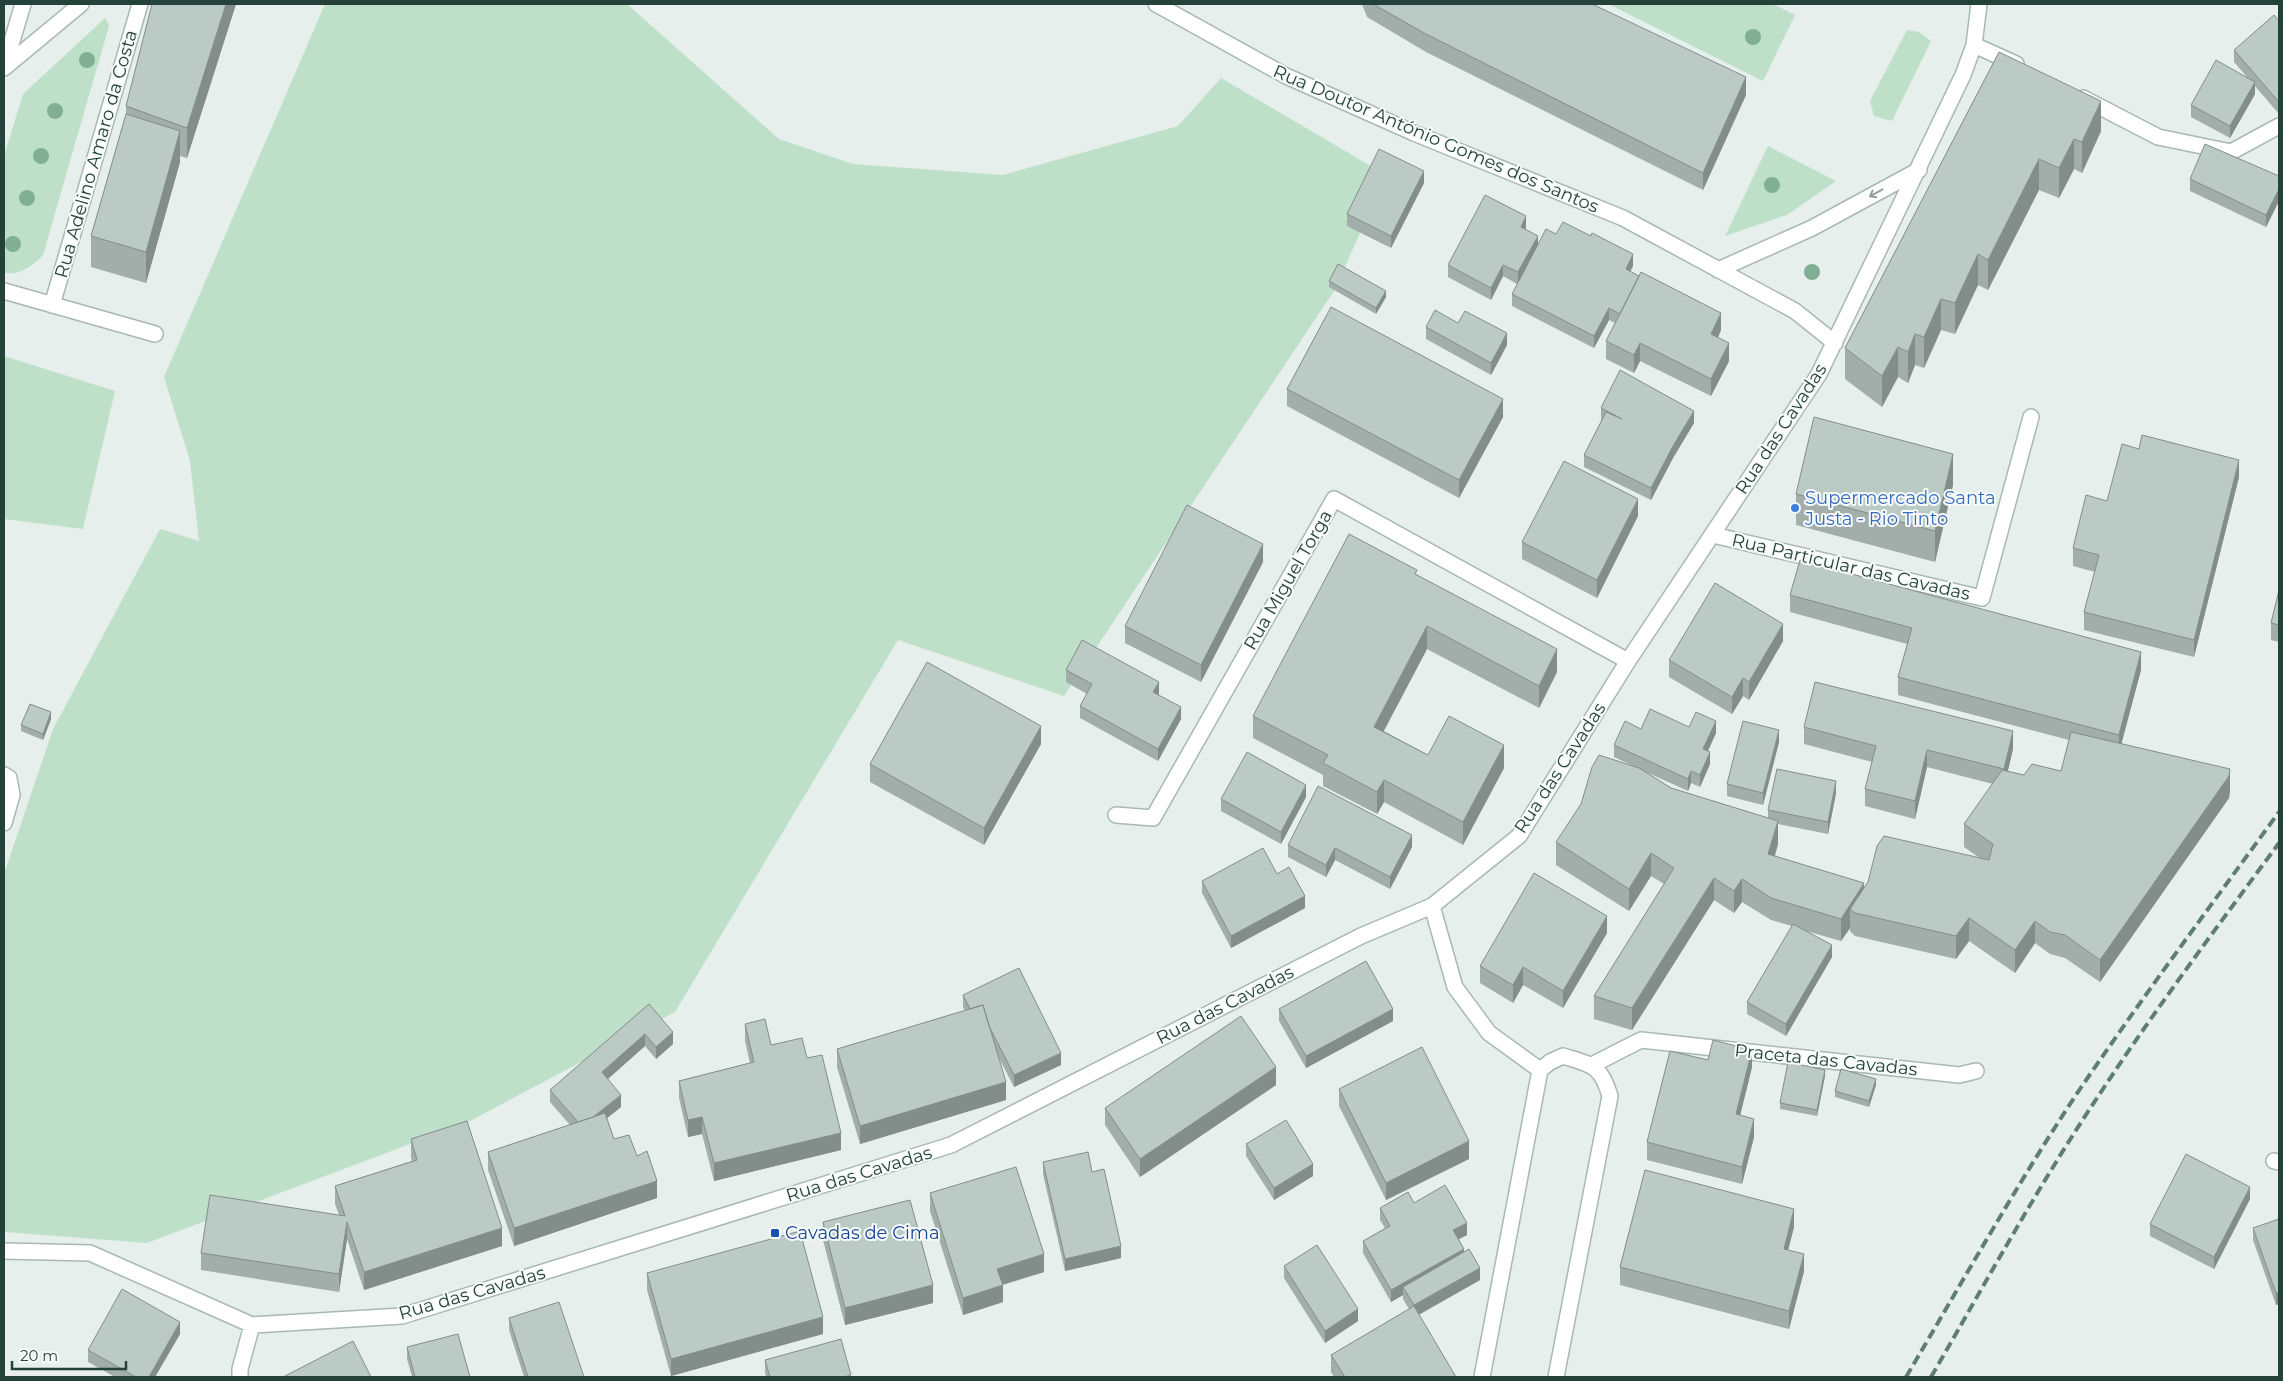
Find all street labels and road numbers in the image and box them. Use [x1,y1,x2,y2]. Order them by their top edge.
street label: Rua Adelino Amaro da Costa [50,27,142,281]
street label: Rua Doutor António Gomes dos Santos [1270,60,1602,218]
street label: Rua das Cavadas [1731,359,1832,499]
street label: Rua Miguel Torga [1239,506,1337,654]
street label: Rua Particular das Cavadas [1730,529,1973,605]
street label: Rua das Cavadas [1510,698,1611,838]
street label: Rua das Cavadas [1153,961,1298,1049]
street label: Praceta das Cavadas [1733,1039,1919,1081]
street label: Rua das Cavadas [783,1141,935,1207]
street label: Rua das Cavadas [396,1261,548,1324]

